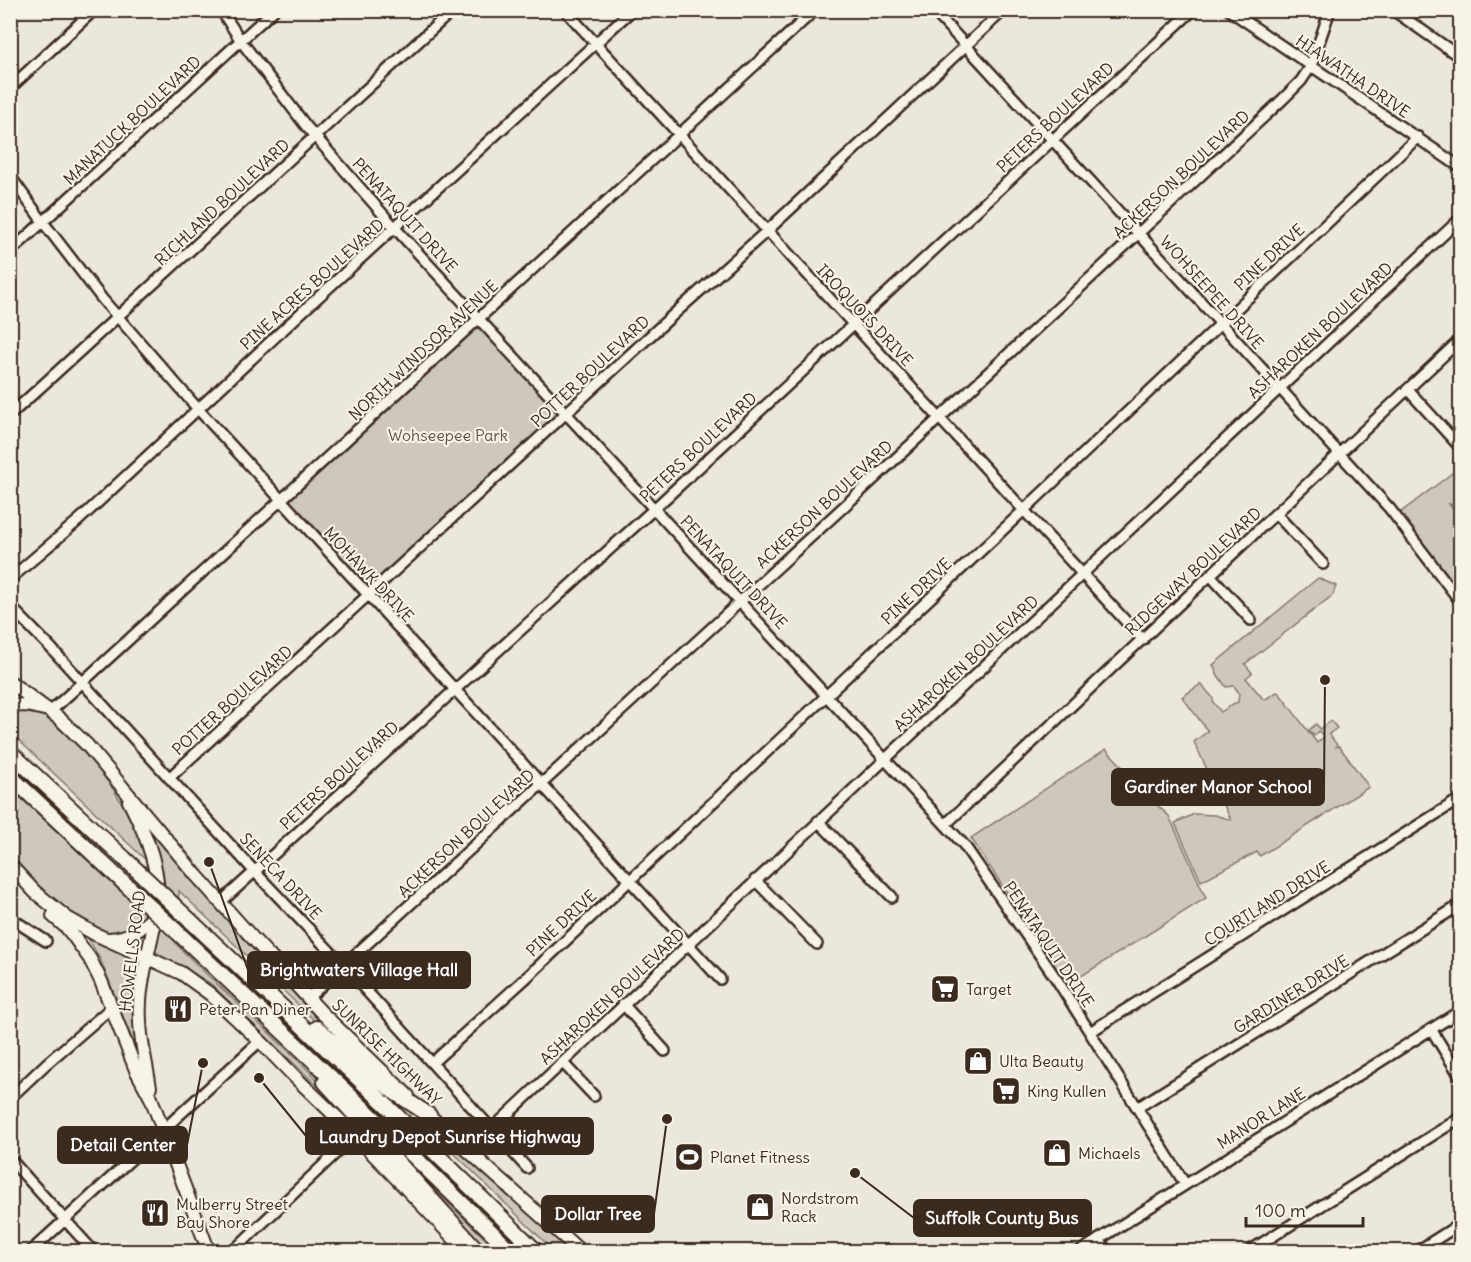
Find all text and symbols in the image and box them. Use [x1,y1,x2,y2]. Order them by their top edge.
street label: HIAWATHA DRIVE [1292,30,1414,122]
street label: MANATUCK BOULEVARD [59,51,205,189]
street label: PETERS BOULEVARD [992,58,1118,176]
street label: ACKERSON BOULEVARD [1109,105,1253,243]
street label: RICHLAND BOULEVARD [150,134,294,270]
street label: PENATAQUIT DRIVE [348,153,462,277]
street label: PINE ACRES BOULEVARD [236,214,388,354]
street label: PINE DRIVE [1230,219,1308,295]
street label: WOHSEEPEE DRIVE [1156,231,1268,353]
street label: ASHAROKEN BOULEVARD [1243,258,1397,402]
street label: IROQUOIS DRIVE [813,260,917,370]
street label: NORTH WINDSOR AVENUE [344,276,502,424]
street label: POTTER BOULEVARD [527,311,653,431]
street label: PETERS BOULEVARD [635,388,761,506]
park label: Wohseepee Park [388,425,508,445]
street label: ACKERSON BOULEVARD [752,435,896,573]
street label: RIDGEWAY BOULEVARD [1121,503,1265,639]
street label: PENATAQUIT DRIVE [676,511,792,633]
street label: MOHAWK DRIVE [320,522,418,626]
street label: PINE DRIVE [877,553,955,629]
street label: ASHAROKEN BOULEVARD [889,591,1043,735]
street label: POTTER BOULEVARD [168,641,296,759]
street label: PETERS BOULEVARD [275,716,403,834]
street label: ACKERSON BOULEVARD [394,764,538,902]
callout: Gardiner Manor School [1112,769,1324,805]
text: Gardiner Manor School [1124,775,1312,798]
street label: SENECA DRIVE [236,829,326,923]
street label: COURTLAND DRIVE [1200,856,1334,950]
street label: PENATAQUIT DRIVE [999,877,1099,1011]
street label: PINE DRIVE [522,885,600,961]
street label: HOWELLS ROAD [115,889,149,1013]
street label: ASHAROKEN BOULEVARD [535,924,689,1068]
street label: GARDINER DRIVE [1230,950,1352,1038]
callout: Brightwaters Village Hall [248,952,470,988]
text: Brightwaters Village Hall [260,958,458,981]
supermarket icon: Target [929,973,961,1005]
place label: Target [966,979,1012,999]
restaurant icon: Peter Pan Diner [162,993,194,1025]
street label: SUNRISE HIGHWAY [328,995,446,1109]
place label: Peter Pan Diner [199,999,312,1019]
shop icon: Ulta Beauty [962,1045,994,1077]
place label: Ulta Beauty [999,1051,1084,1071]
supermarket icon: King Kullen [990,1075,1022,1107]
place label: King Kullen [1027,1081,1107,1101]
street label: MANOR LANE [1213,1083,1309,1153]
callout: Laundry Depot Sunrise Highway [306,1118,593,1154]
text: Laundry Depot Sunrise Highway [319,1125,581,1148]
callout: Detail Center [58,1127,187,1163]
text: Detail Center [70,1133,176,1156]
shop icon: Michaels [1041,1137,1073,1169]
sports icon: Planet Fitness [673,1141,705,1173]
place label: Michaels [1078,1143,1140,1163]
place label: Planet Fitness [710,1147,810,1167]
place label: Nordstrom Rack [781,1188,859,1226]
scale bar [1246,1190,1363,1228]
shop icon: Nordstrom Rack [744,1191,776,1223]
place label: Mulberry Street Bay Shore [176,1194,289,1232]
callout: Dollar Tree [542,1196,654,1232]
restaurant icon: Mulberry Street Bay Shore [139,1197,171,1229]
text: 100 m [1255,1199,1306,1222]
callout: Suffolk County Bus [914,1200,1091,1236]
text: Dollar Tree [554,1202,642,1225]
text: Suffolk County Bus [925,1206,1079,1229]

